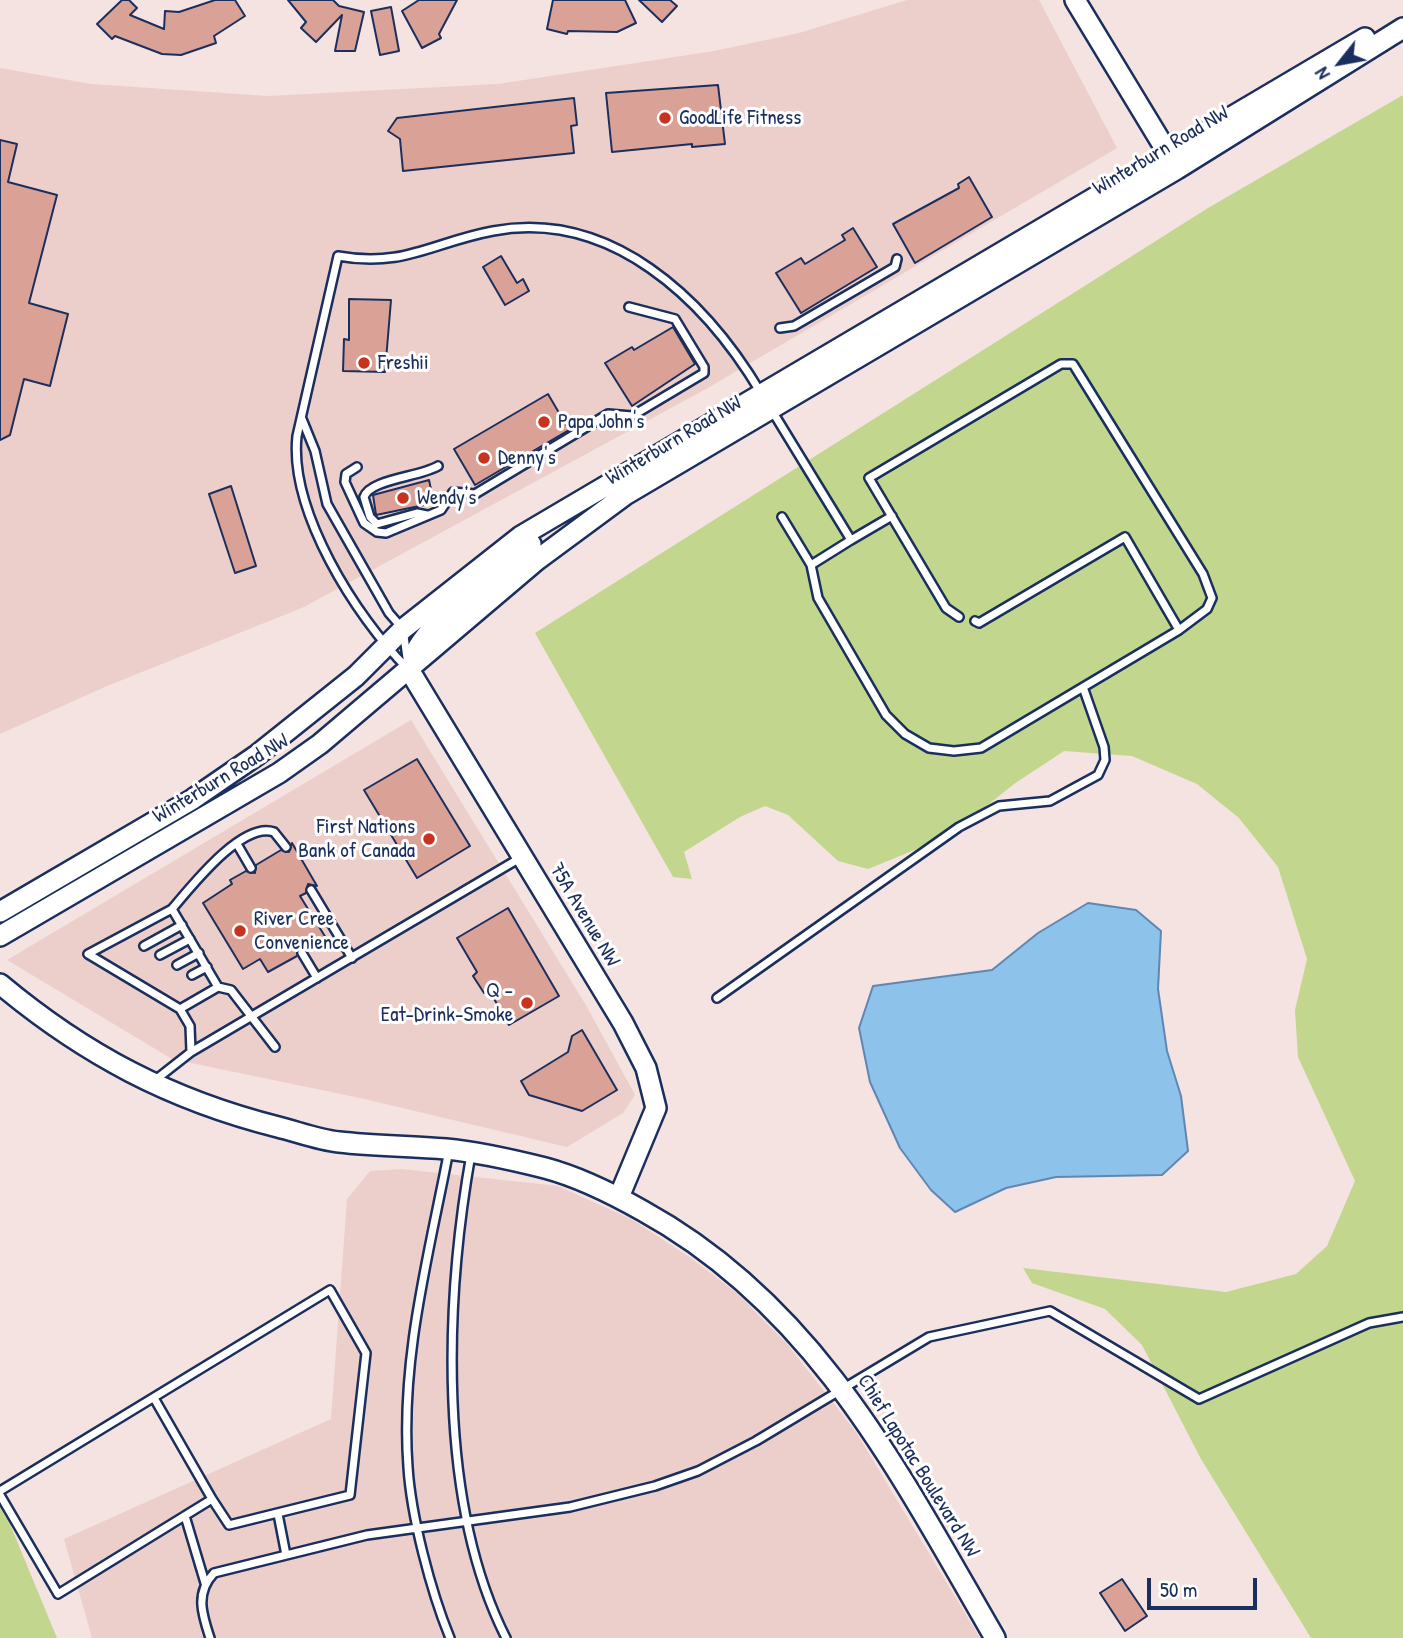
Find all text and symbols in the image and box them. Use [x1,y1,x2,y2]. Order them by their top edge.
north arrow [1305,28,1375,98]
text: N [1308,63,1336,85]
street label: Winterburn Road NW [1089,101,1233,201]
place label: GoodLife Fitness [679,105,801,131]
marker: GoodLife Fitness [657,110,673,126]
place label: Freshii [378,350,429,376]
marker: Freshii [356,355,372,371]
street label: Winterburn Road NW [602,391,746,491]
place label: Papa John's [558,409,644,435]
marker: Papa John's [536,414,552,430]
place label: Denny's [498,445,556,471]
marker: Denny's [476,450,492,466]
place label: Wendy's [417,485,476,511]
marker: Wendy's [395,490,411,506]
street label: Winterburn Road NW [149,729,293,829]
place label: First Nations Bank of Canada [298,814,415,864]
marker: First Nations Bank of Canada [421,831,437,847]
street label: 75A Avenue NW [543,859,625,971]
place label: River Cree Convenience [254,906,349,956]
marker: River Cree Convenience [232,923,248,939]
place label: Q - Eat-Drink-Smoke [381,978,513,1028]
marker: Q - Eat-Drink-Smoke [519,995,535,1011]
street label: Chief Lapotac Boulevard NW [851,1370,985,1562]
scale bar [1151,1564,1261,1608]
text: 50 m [1160,1575,1197,1604]

